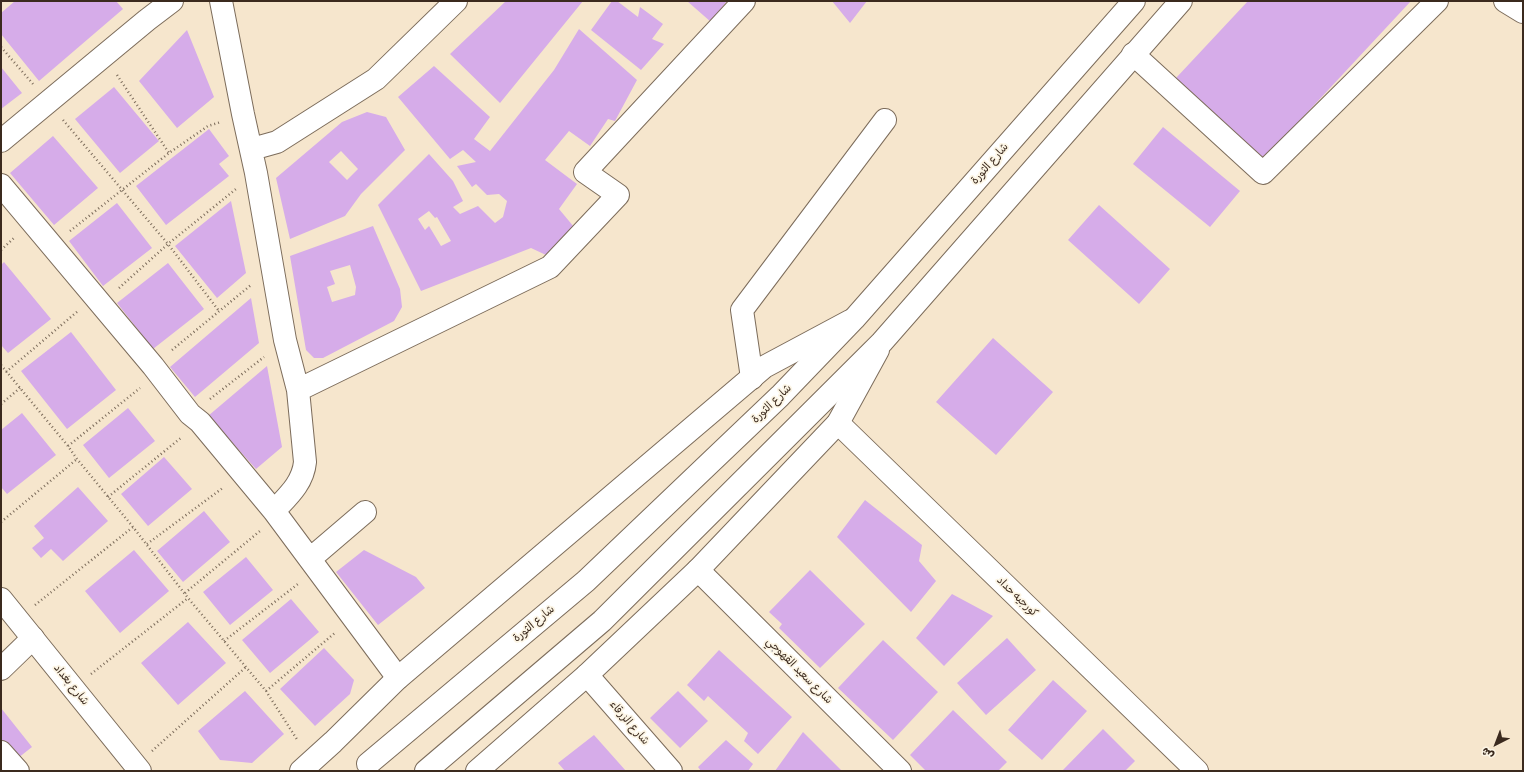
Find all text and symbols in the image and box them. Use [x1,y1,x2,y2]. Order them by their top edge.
street label: شارع الثورة [969,141,1011,187]
street label: شارع الثورة [749,382,795,426]
street label: كورجيه حداد [994,574,1040,620]
street label: شارع الثورة [511,603,557,645]
street label: شارع سعيد القهوجي [763,635,835,707]
street label: شارع بغداد [51,662,91,708]
street label: شارع الزرقاء [606,698,652,748]
north arrow [1476,724,1516,764]
text: ش [1479,744,1496,762]

